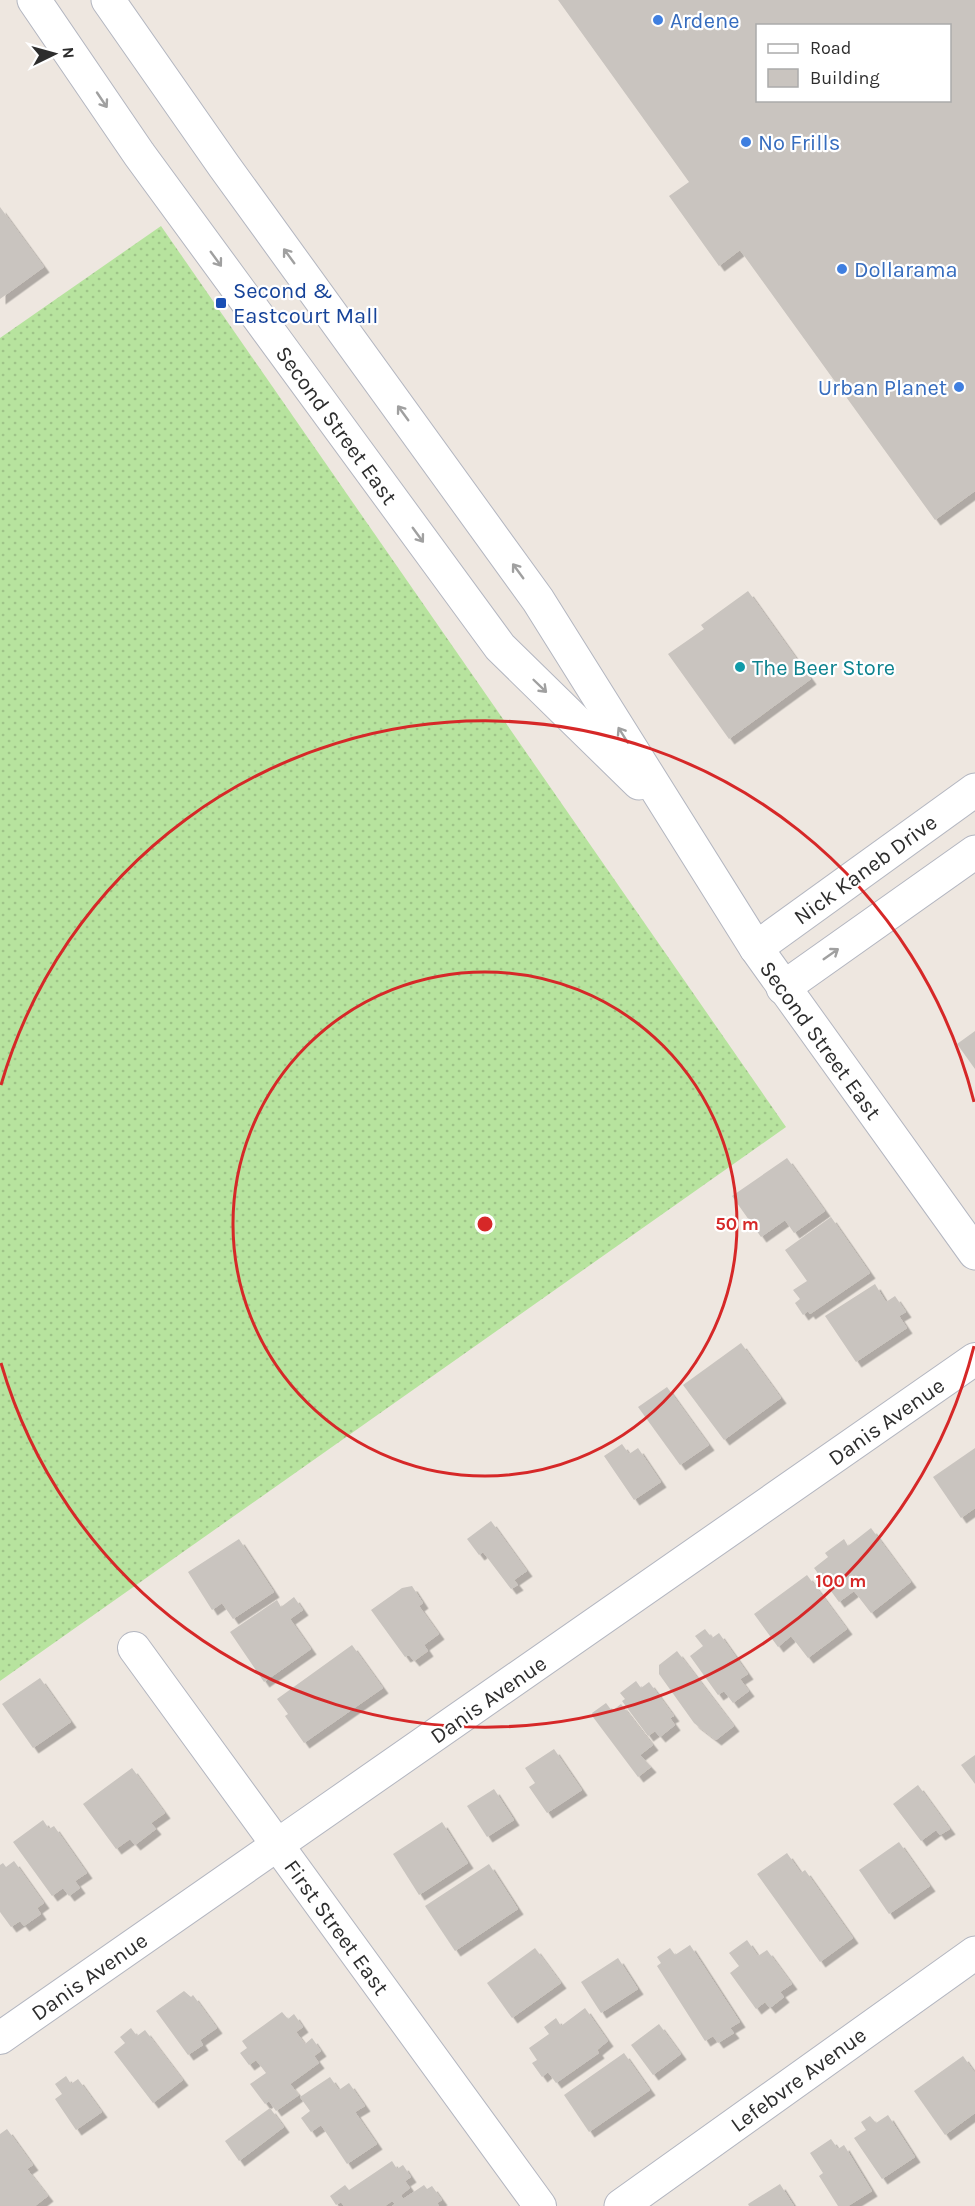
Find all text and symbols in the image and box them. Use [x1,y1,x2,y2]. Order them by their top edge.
place label: Ardene [670,8,740,34]
marker: Ardene [651,13,665,27]
north arrow [24,24,84,84]
legend [756,24,951,102]
text: Road [810,37,851,59]
text: N [58,46,78,59]
text: Building [810,67,880,89]
one-way arrow [96,92,108,108]
place label: No Frills [758,130,840,156]
marker: No Frills [739,135,753,149]
one-way arrow [283,248,295,264]
one-way arrow [210,250,222,266]
place label: Dollarama [854,257,958,283]
marker: Dollarama [835,262,849,276]
place label: Second & Eastcourt Mall [233,278,379,329]
marker: Second & Eastcourt Mall [214,296,228,310]
street label: Second Street East [270,341,402,510]
place label: Urban Planet [818,375,947,401]
marker: Urban Planet [952,380,966,394]
one-way arrow [397,406,410,422]
one-way arrow [411,526,424,542]
one-way arrow [511,564,524,580]
place label: The Beer Store [752,655,895,681]
marker: The Beer Store [733,660,747,674]
one-way arrow [532,679,547,694]
one-way arrow [617,727,629,744]
street label: Nick Kaneb Drive [789,809,942,930]
one-way arrow [822,948,838,960]
street label: Second Street East [754,956,886,1125]
text: 50 m [715,1213,759,1235]
centre of rings [475,1214,495,1234]
street label: Danis Avenue [824,1372,950,1471]
text: 100 m [816,1570,866,1592]
street label: Danis Avenue [426,1650,552,1749]
street label: First Street East [278,1855,394,2000]
street label: Danis Avenue [27,1927,153,2026]
street label: Lefebvre Avenue [726,2022,872,2138]

